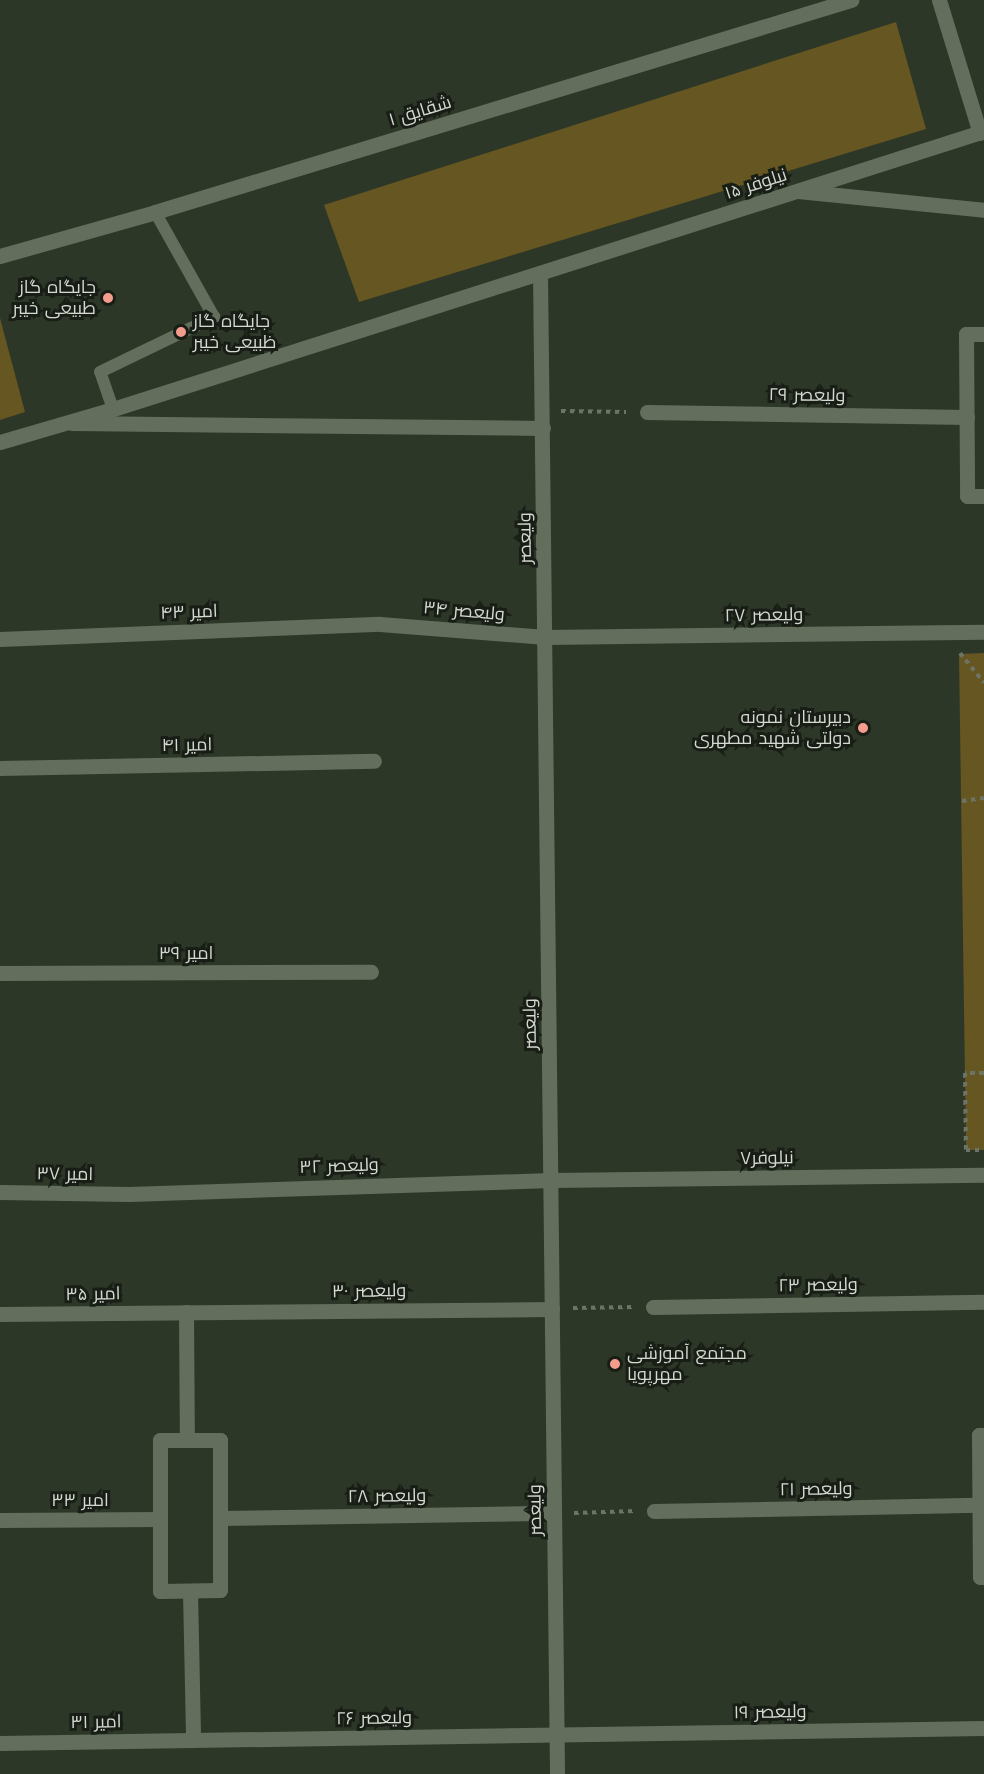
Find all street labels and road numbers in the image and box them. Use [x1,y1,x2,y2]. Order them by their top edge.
street label: شقایق ۱ [386,91,454,131]
street label: نیلوفر ۱۵ [722,164,790,204]
street label: ولیعصر ۲۹ [769,384,845,406]
street label: ولیعصر [514,512,536,564]
street label: ولیعصر ۳۴ [422,597,506,625]
street label: امیر ۴۳ [160,600,218,624]
street label: ولیعصر ۲۷ [725,604,803,626]
street label: امیر ۴۱ [161,734,213,756]
street label: امیر ۳۹ [159,942,213,964]
street label: ولیعصر [519,998,541,1050]
street label: نیلوفر۷ [740,1147,794,1169]
street label: ولیعصر ۳۲ [299,1154,379,1178]
street label: امیر ۳۷ [37,1163,93,1185]
street label: ولیعصر ۲۳ [778,1274,858,1296]
street label: ولیعصر ۳۰ [332,1280,406,1302]
street label: امیر ۳۵ [65,1283,121,1305]
street label: ولیعصر ۲۱ [779,1478,853,1500]
street label: ولیعصر [524,1484,546,1536]
street label: ولیعصر ۲۸ [348,1485,426,1507]
street label: امیر ۳۳ [51,1489,109,1511]
street label: ولیعصر ۱۹ [733,1701,807,1723]
street label: ولیعصر ۲۶ [336,1707,412,1729]
street label: امیر ۳۱ [70,1711,122,1733]

